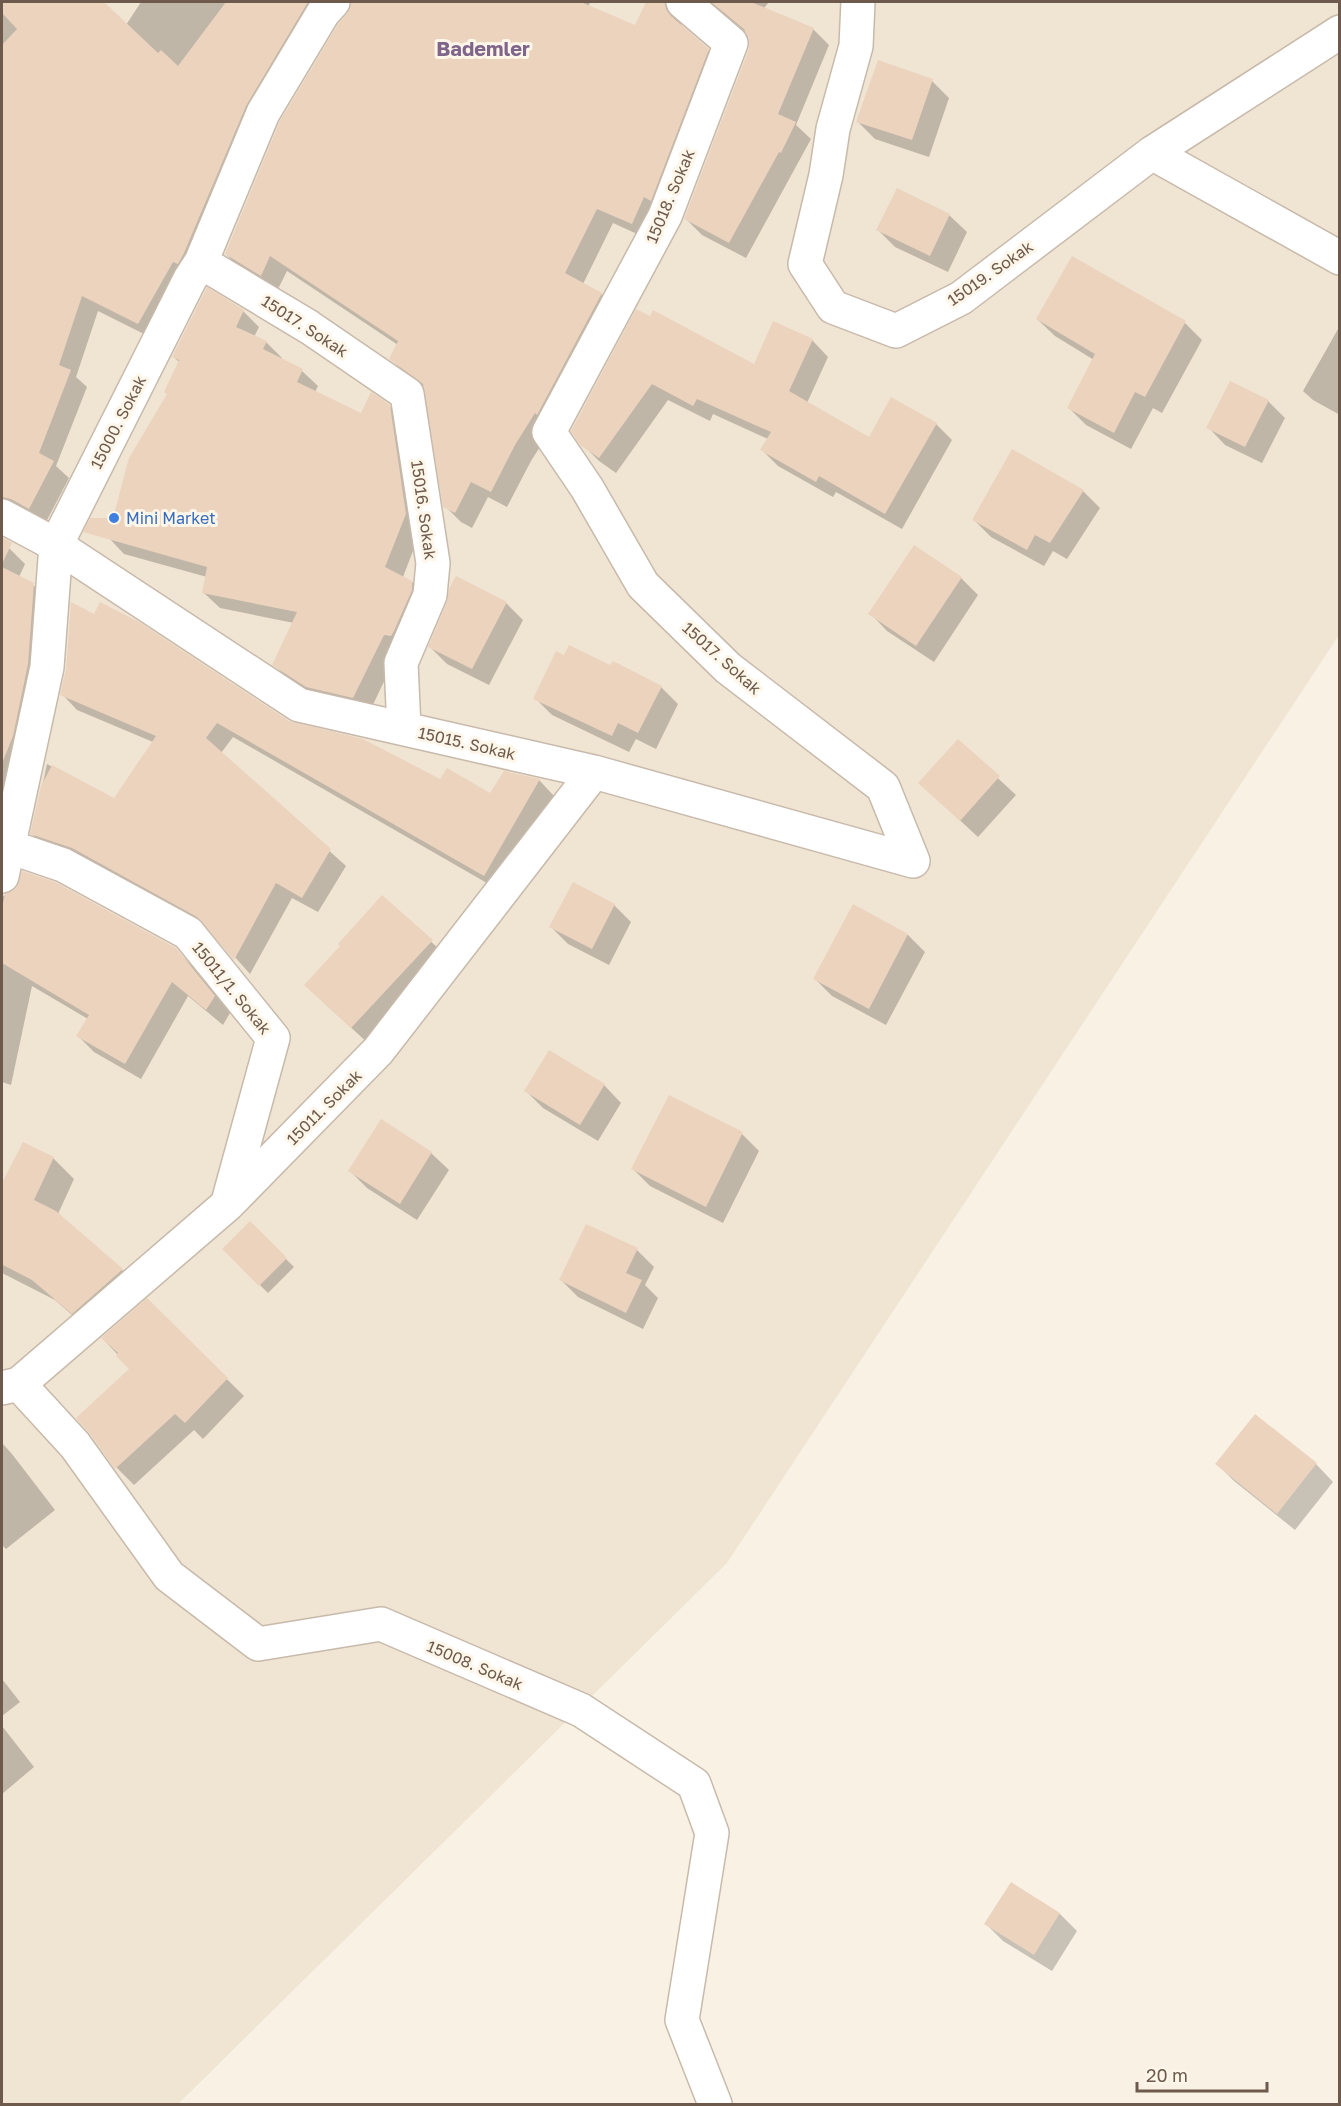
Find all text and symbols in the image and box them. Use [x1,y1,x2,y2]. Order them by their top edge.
district label: Bademler [436,36,530,60]
street label: 15018. Sokak [641,146,699,246]
street label: 15019. Sokak [943,236,1037,310]
street label: 15017. Sokak [258,291,352,361]
street label: 15000. Sokak [86,372,150,472]
street label: 15016. Sokak [407,459,441,561]
place label: Mini Market [126,508,216,528]
marker: Mini Market [107,511,121,525]
street label: 15017. Sokak [679,618,765,698]
street label: 15015. Sokak [416,722,518,764]
street label: 15011/1. Sokak [189,938,275,1038]
street label: 15011. Sokak [282,1065,366,1149]
street label: 15008. Sokak [424,1636,526,1694]
scale bar [1137,2055,1268,2093]
text: 20 m [1146,2064,1188,2086]

